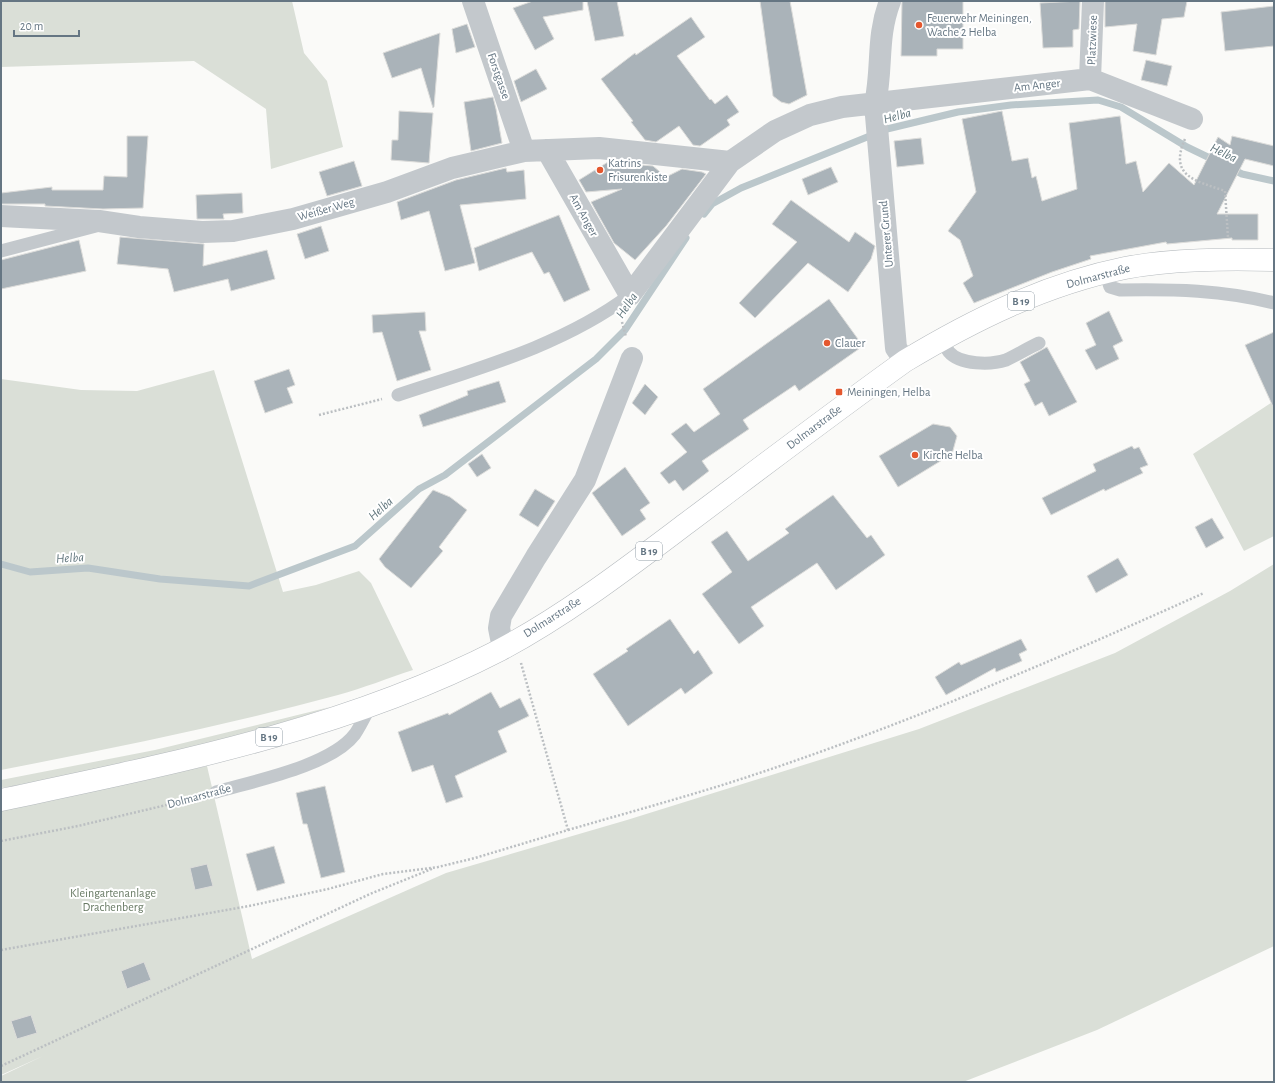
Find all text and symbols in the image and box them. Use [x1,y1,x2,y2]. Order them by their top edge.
scale bar [14,12,79,38]
place label: Feuerwehr Meiningen, Wache 2 Helba [927,12,1032,38]
street label: Platzwiese [1085,15,1099,65]
text: 20 m [20,20,43,32]
marker: Feuerwehr Meiningen, Wache 2 Helba [914,20,924,30]
street label: Forstgasse [485,51,513,101]
street label: Am Anger [1013,77,1061,93]
water label: Helba [882,106,913,126]
water label: Helba [1208,141,1239,165]
place label: Katrins Frisurenkiste [608,157,668,183]
marker: Katrins Frisurenkiste [595,165,605,175]
street label: Am Anger [567,192,601,238]
street label: Weißer Weg [296,195,356,223]
street label: Unterer Grund [877,200,895,268]
street label: Dolmarstraße [1065,262,1131,290]
water label: Helba [614,290,641,321]
road number: B 19 [1008,292,1034,310]
place label: Clauer [835,337,865,349]
marker: Clauer [822,338,832,348]
place label: Meiningen, Helba [847,386,931,398]
marker: Meiningen, Helba [834,387,844,397]
street label: Dolmarstraße [784,403,844,451]
place label: Kirche Helba [923,449,983,461]
marker: Kirche Helba [910,450,920,460]
water label: Helba [366,495,396,523]
road number: B 19 [636,542,662,560]
water label: Helba [56,551,85,566]
street label: Dolmarstraße [521,595,583,639]
road number: B 19 [256,728,282,746]
street label: Dolmarstraße [166,782,232,810]
park label: Kleingartenanlage Drachenberg [70,887,156,913]

